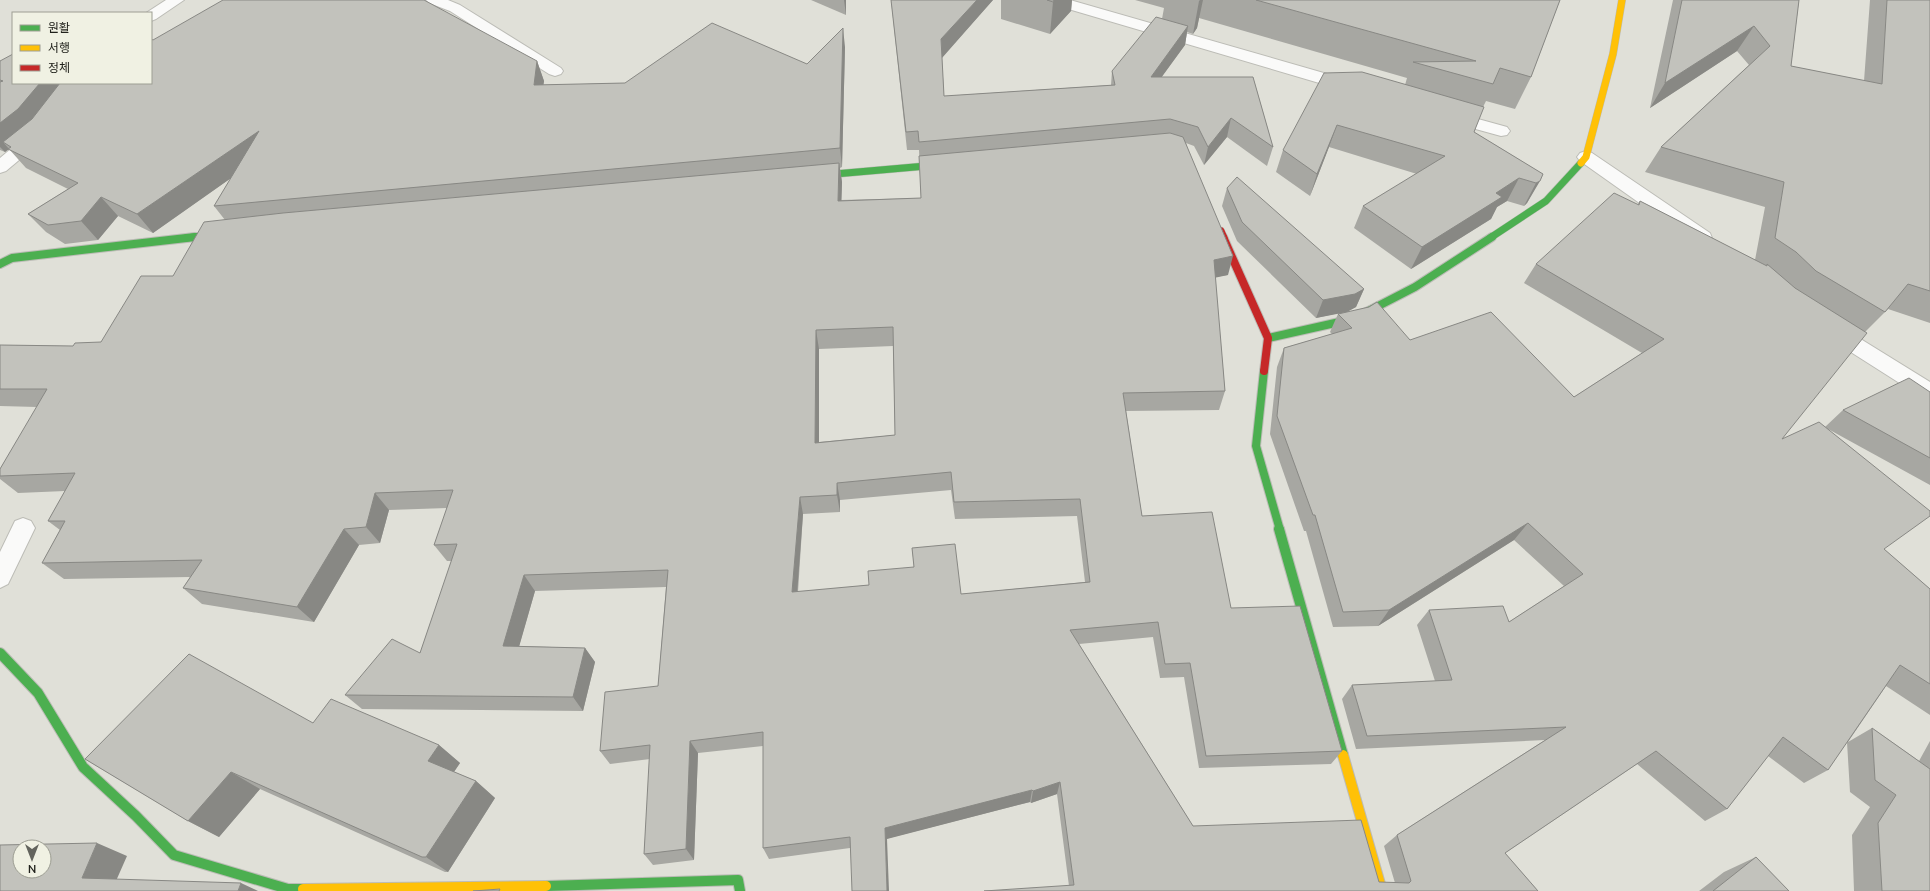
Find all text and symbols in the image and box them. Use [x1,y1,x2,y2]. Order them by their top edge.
legend [12,12,152,84]
text: 원활 [48,20,70,35]
text: 서행 [48,40,70,55]
text: 정체 [48,60,70,75]
north arrow [12,839,52,879]
text: N [28,862,36,876]

